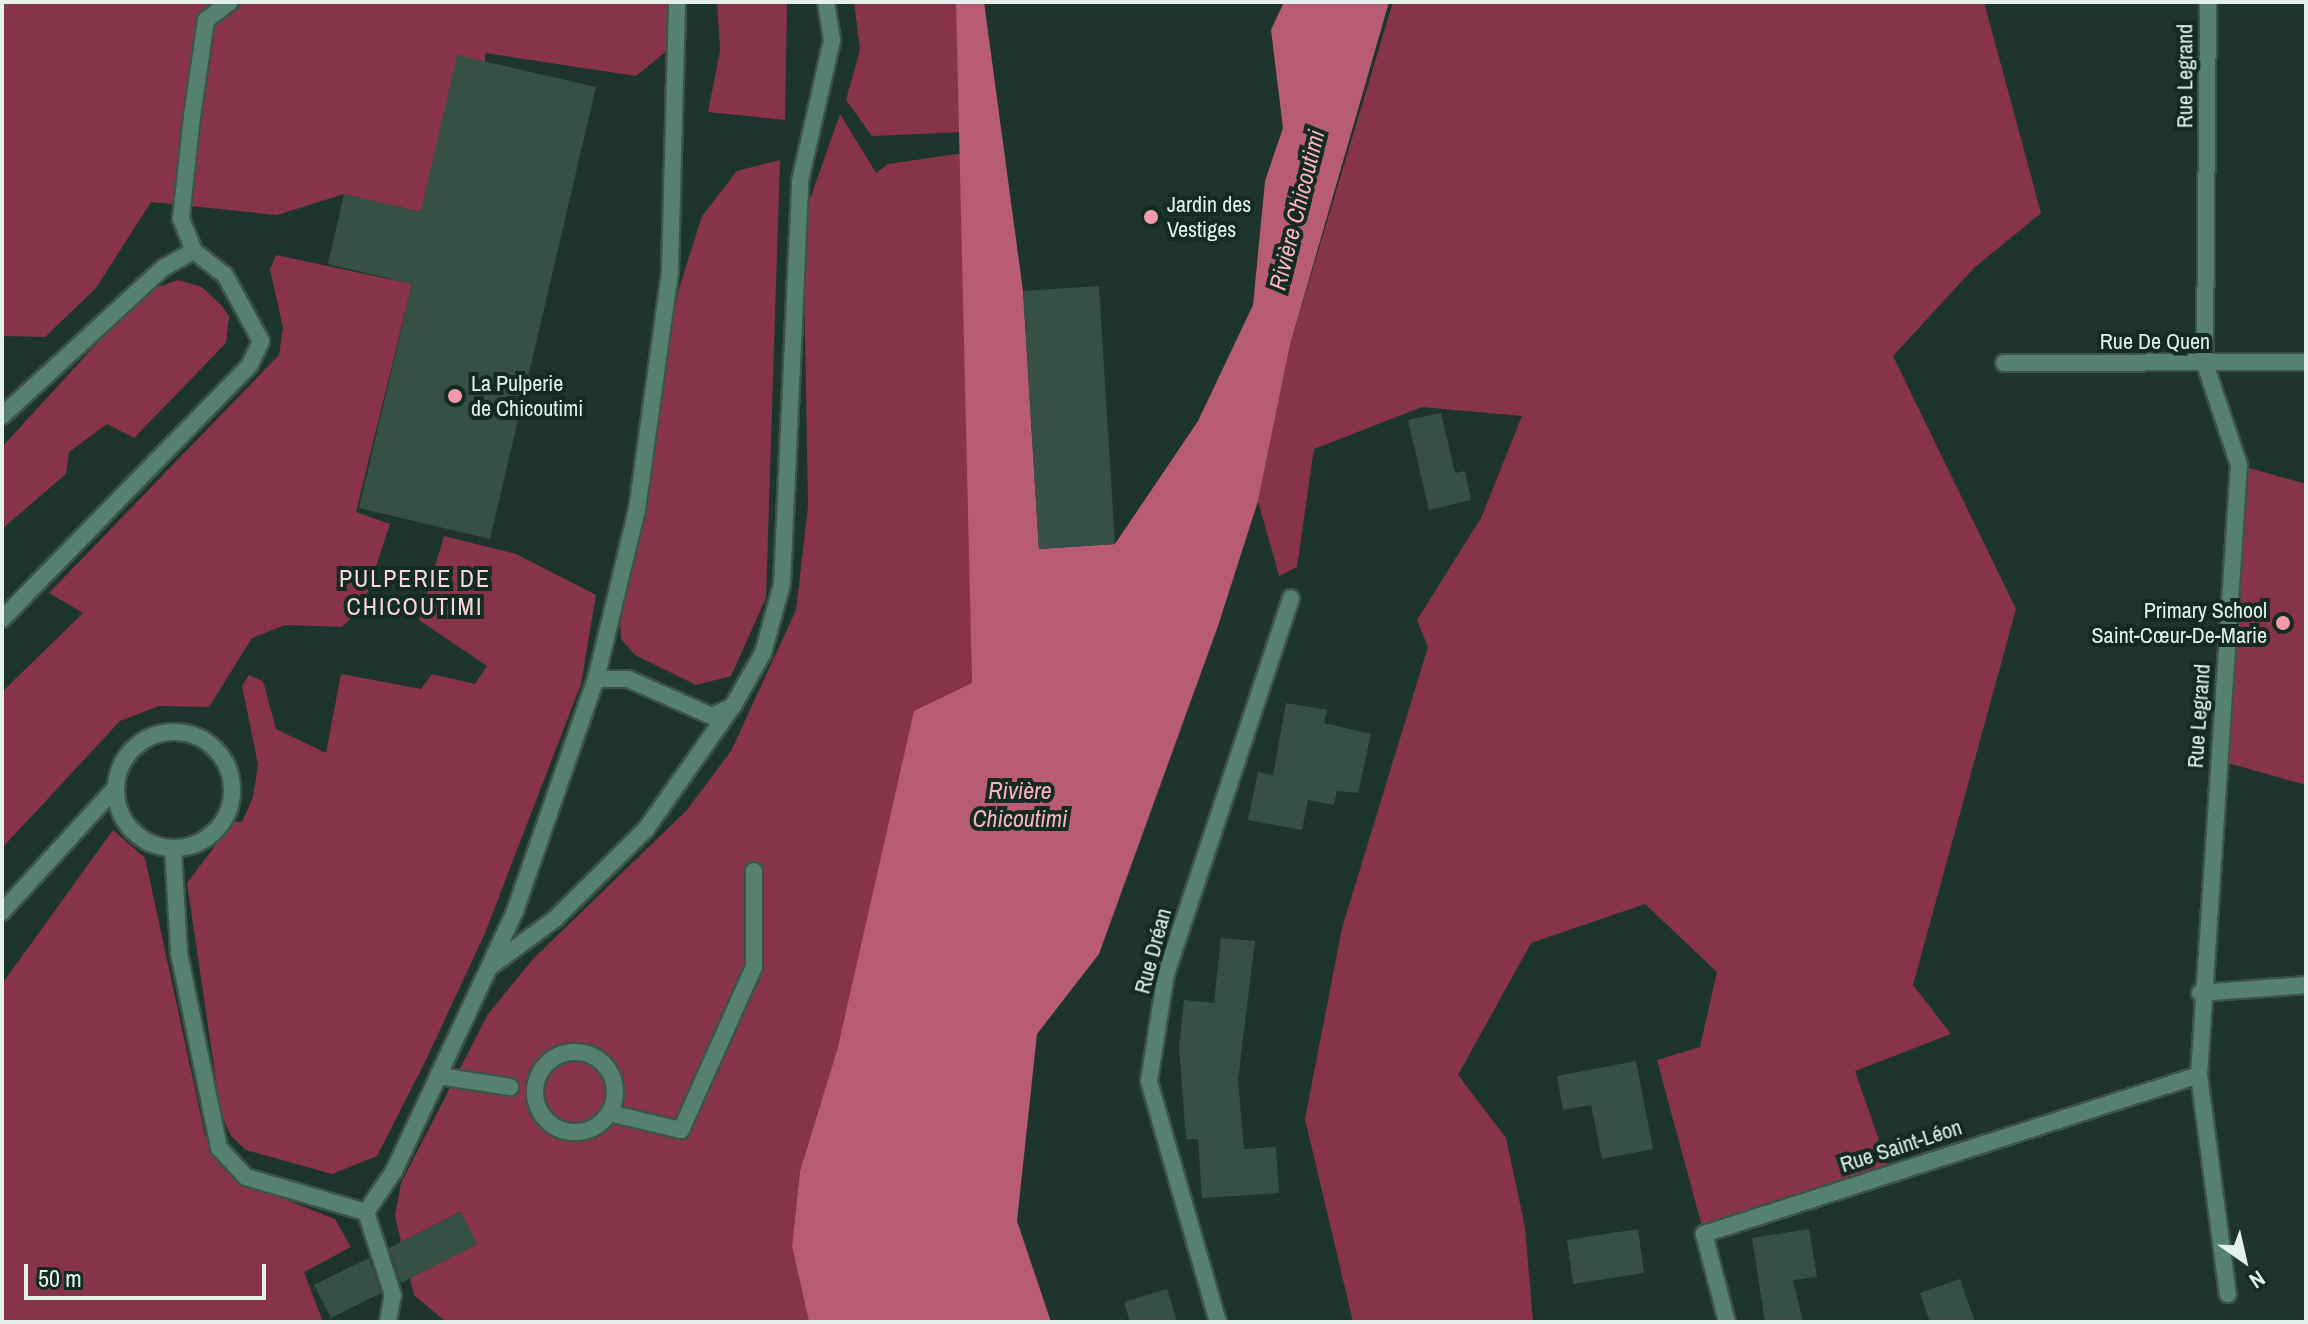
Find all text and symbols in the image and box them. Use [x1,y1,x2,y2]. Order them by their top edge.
street label: Rue Legrand [2172,24,2198,128]
water label: Rivière Chicoutimi [1263,127,1331,293]
place label: Jardin des Vestiges [1167,191,1251,242]
marker: Jardin des Vestiges [1142,208,1160,226]
street label: Rue De Quen [2100,329,2210,355]
place label: La Pulperie de Chicoutimi [471,370,583,422]
marker: La Pulperie de Chicoutimi [446,387,464,405]
district label: PULPERIE DE CHICOUTIMI [339,565,491,621]
place label: Primary School Saint-Cœur-De-Marie [2092,597,2267,648]
marker: Primary School Saint-Cœur-De-Marie [2274,614,2292,632]
street label: Rue Legrand [2182,663,2216,769]
water label: Rivière Chicoutimi [972,777,1068,833]
street label: Rue Dréan [1129,905,1177,997]
street label: Rue Saint-Léon [1837,1114,1965,1178]
north arrow [2204,1220,2284,1300]
scale bar [28,1248,270,1298]
text: 50 m [38,1262,82,1294]
text: N [2244,1264,2271,1296]

